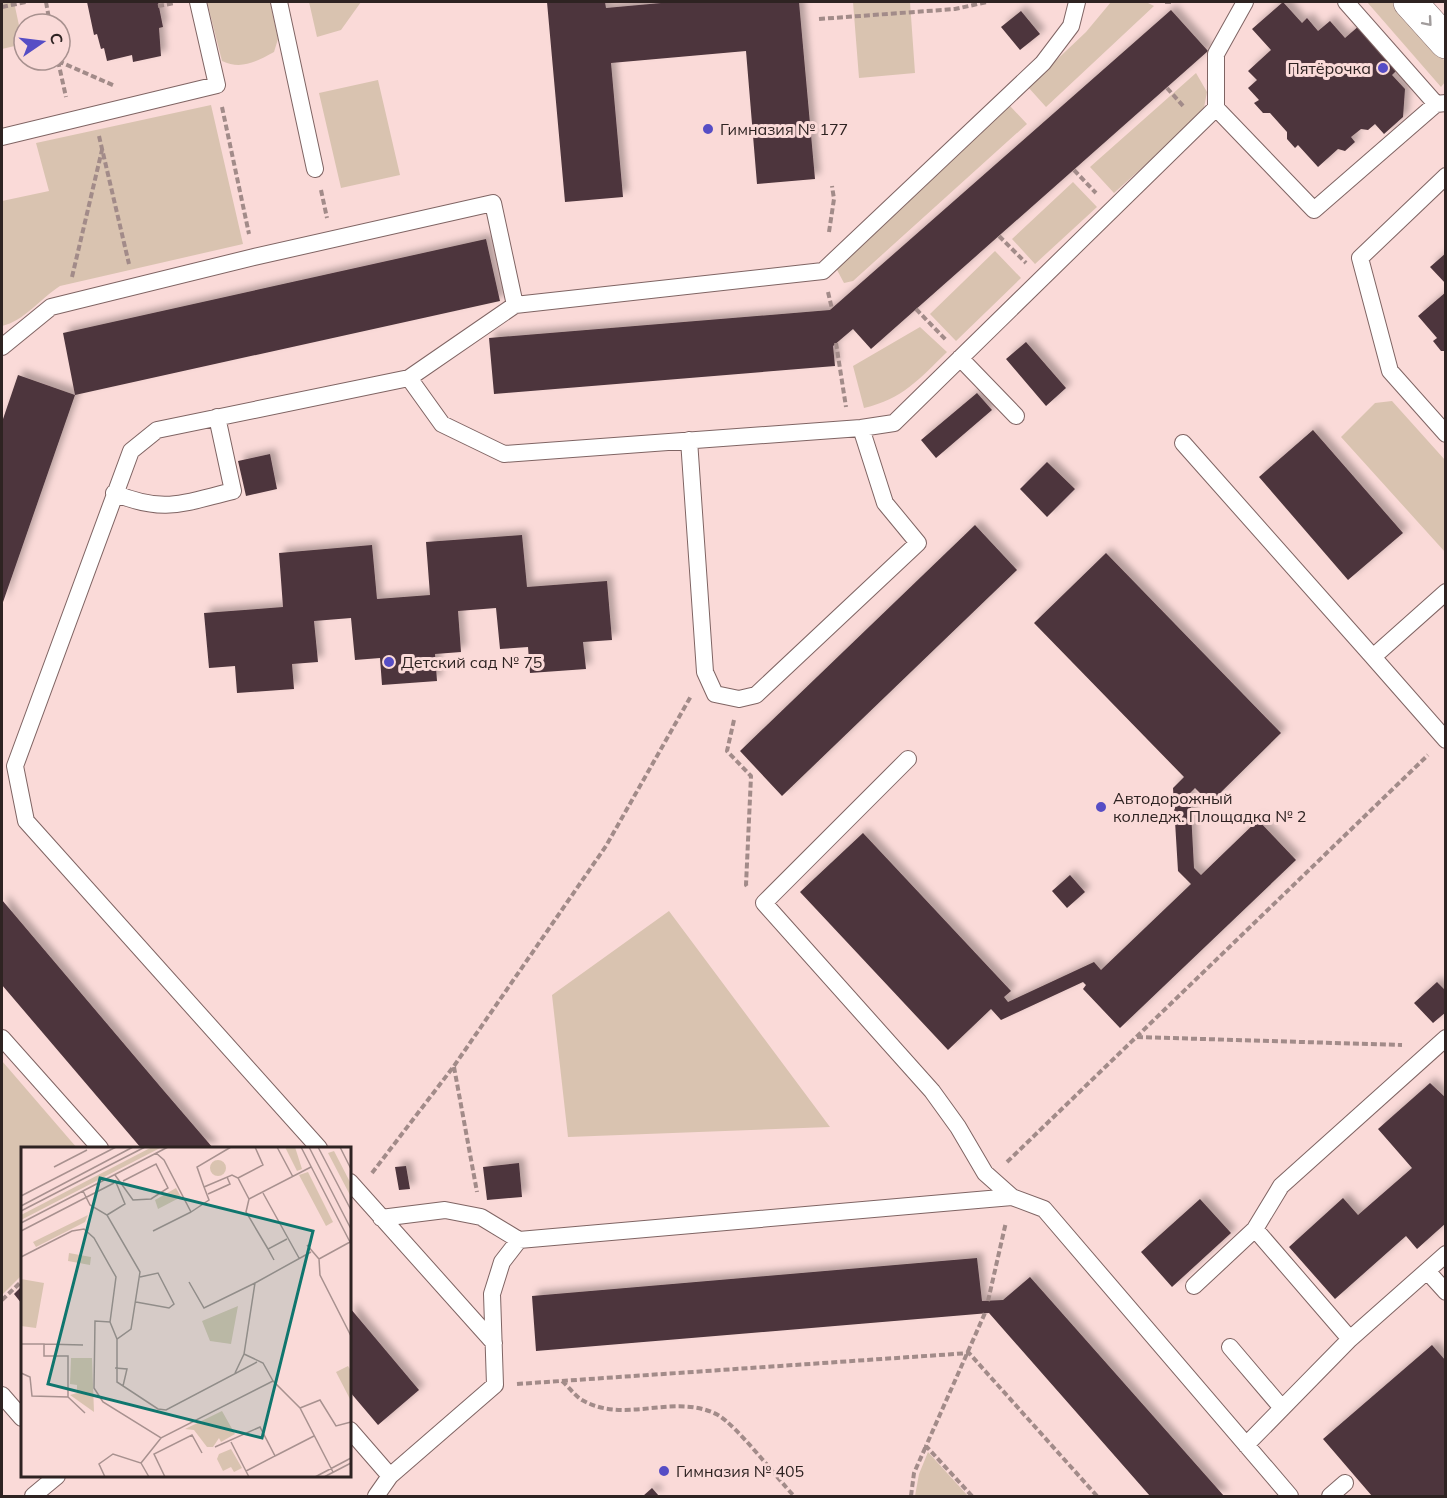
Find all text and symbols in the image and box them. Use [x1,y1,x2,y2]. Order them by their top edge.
north arrow [12,12,72,72]
one-way arrow [1421,15,1432,26]
text: С [46,31,68,46]
place label: Пятёрочка [1287,58,1371,78]
marker: Пятёрочка [1376,61,1390,75]
place label: Гимназия № 177 [720,119,848,139]
marker: Гимназия № 177 [701,122,715,136]
place label: Детский сад № 75 [401,652,542,672]
marker: Детский сад № 75 [382,655,396,669]
place label: Автодорожный колледж. Площадка № 2 [1113,788,1306,826]
marker: Автодорожный колледж. Площадка № 2 [1094,800,1108,814]
inset map [21,1147,351,1477]
place label: Гимназия № 405 [676,1461,804,1481]
marker: Гимназия № 405 [657,1464,671,1478]

